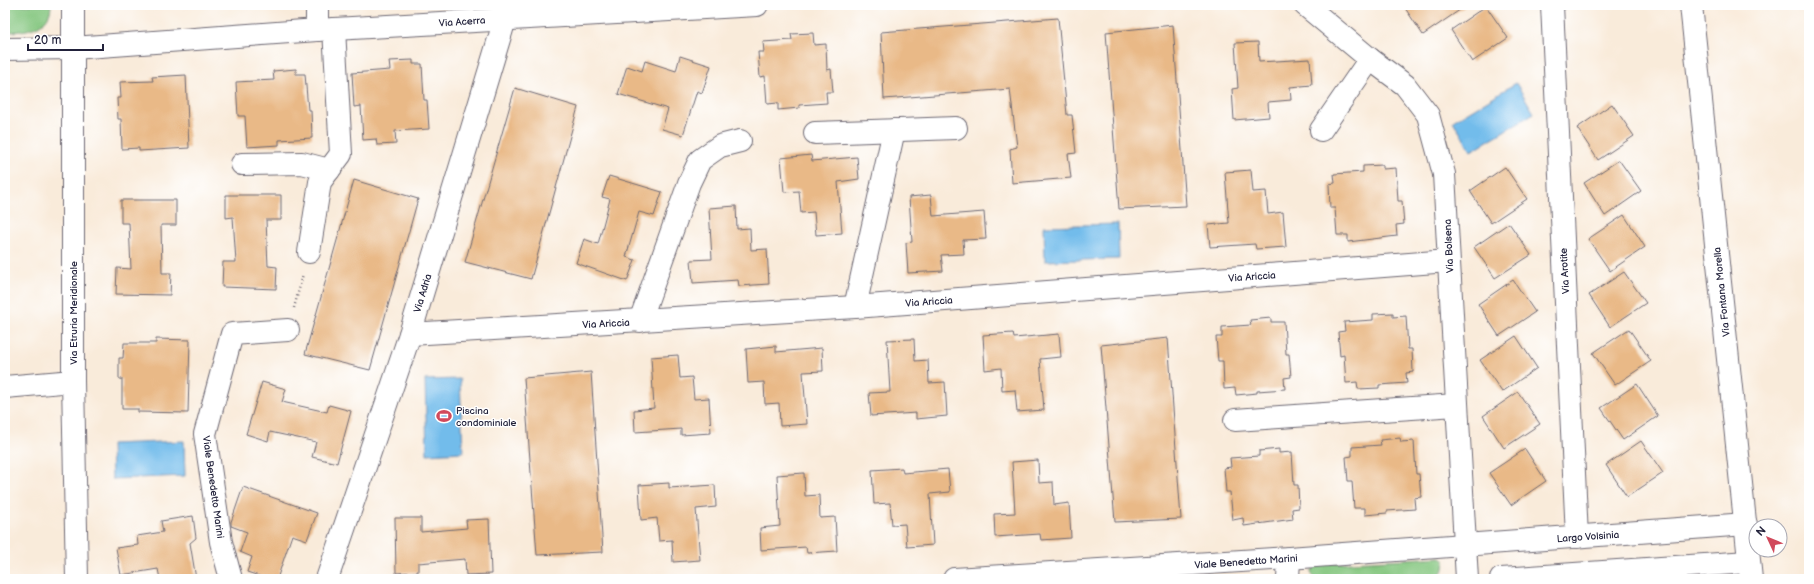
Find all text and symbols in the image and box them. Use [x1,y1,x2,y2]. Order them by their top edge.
street label: Via Acerra [438,14,486,30]
scale bar [28,26,103,52]
text: 20 m [34,33,61,48]
street label: Via Bolsena [1442,218,1456,273]
street label: Via Fontana Morella [1711,246,1733,337]
street label: Via Arotite [1558,248,1572,294]
street label: Via Etruria Meridionale [68,261,80,365]
street label: Via Ariccia [1228,269,1277,285]
street label: Via Adria [411,272,435,314]
street label: Via Ariccia [905,294,954,310]
street label: Via Ariccia [582,317,630,331]
place label: Piscina condominiale [456,405,516,429]
sports icon: Piscina condominiale [435,407,453,425]
street label: Viale Benedetto Marini [200,435,226,539]
north arrow [1748,518,1788,558]
text: N [1754,524,1769,539]
street label: Largo Volsinia [1556,529,1620,545]
street label: Viale Benedetto Marini [1194,552,1298,572]

